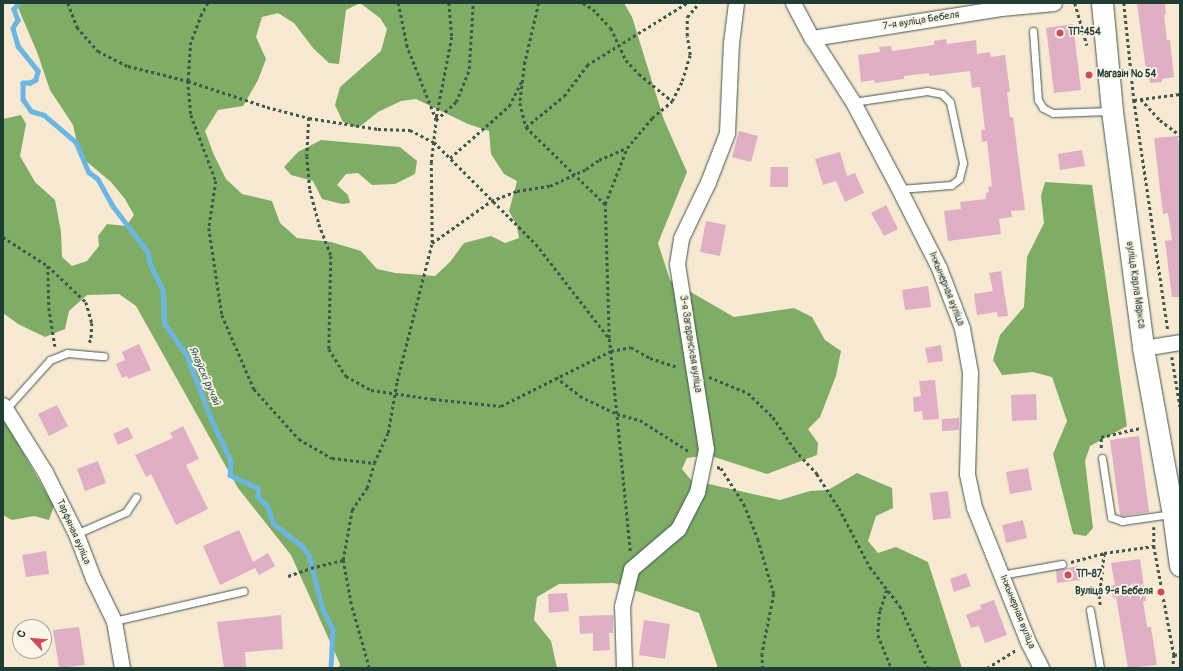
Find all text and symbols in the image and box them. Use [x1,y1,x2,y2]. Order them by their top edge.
street label: 7-я вуліца Бебеля [882,9,960,33]
place label: ТП-454 [1068,27,1101,39]
marker: ТП-454 [1055,28,1065,38]
place label: Магазін № 54 [1097,69,1156,81]
marker: Магазін № 54 [1084,70,1094,80]
street label: вуліца Карла Маркса [1123,241,1147,329]
street label: Інжынерная вуліца [926,250,966,328]
street label: 3-я Загаранская вуліца [676,294,704,394]
water label: Янаўскі ручай [185,344,223,408]
street label: Тарфяная вуліца [53,497,93,567]
place label: ТП-87 [1076,569,1102,581]
marker: ТП-87 [1063,570,1073,580]
street label: Інжынерная вуліца [997,573,1037,651]
place label: Вуліца 9-я Бебеля [1075,586,1153,598]
marker: Вуліца 9-я Бебеля [1156,587,1166,597]
north arrow [12,619,52,659]
text: С [14,628,29,640]

